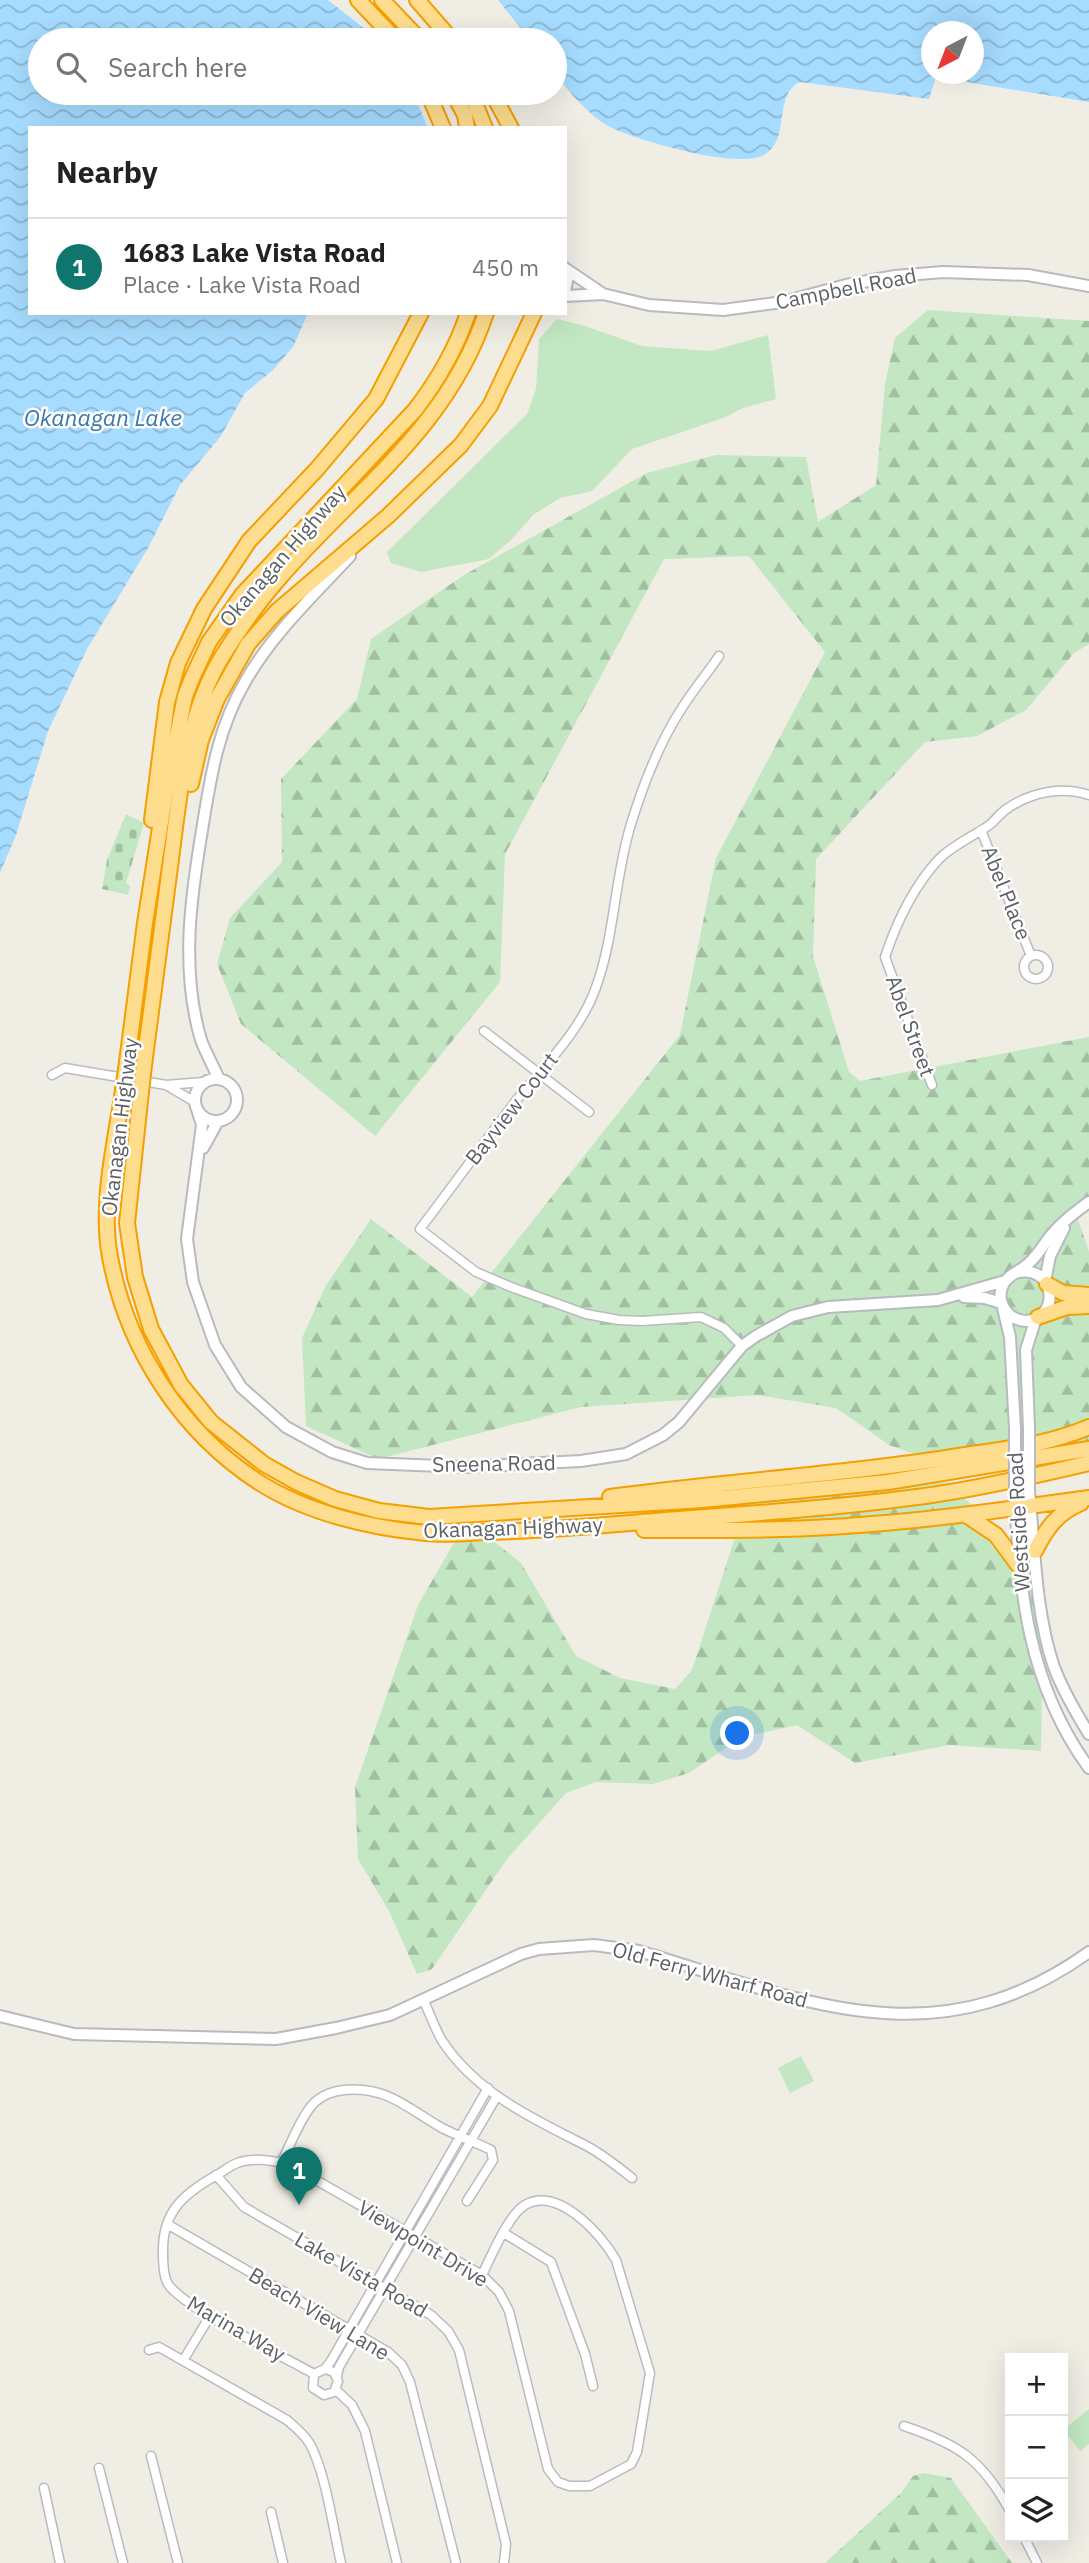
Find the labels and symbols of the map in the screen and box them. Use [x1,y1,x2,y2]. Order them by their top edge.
north arrow [921,21,984,84]
street label: Campbell Road [773,261,919,315]
water label: Okanagan Lake [24,402,182,432]
street label: Okanagan Highway [213,478,352,632]
street label: Abel Place [975,841,1039,944]
street label: Abel Street [880,971,942,1080]
street label: Okanagan Highway [94,1035,144,1218]
street label: Bayview Court [459,1046,564,1170]
street label: Sneena Road [432,1448,556,1478]
street label: Westside Road [1000,1452,1036,1593]
street label: Okanagan Highway [423,1510,604,1544]
your location [720,1716,754,1750]
street label: Old Ferry Wharf Road [609,1934,811,2014]
pin: 1 [276,2147,322,2205]
street label: Viewpoint Drive [353,2193,494,2293]
street label: Lake Vista Road [290,2225,433,2323]
street label: Beach View Lane [244,2260,395,2366]
street label: Marina Way [182,2289,291,2368]

